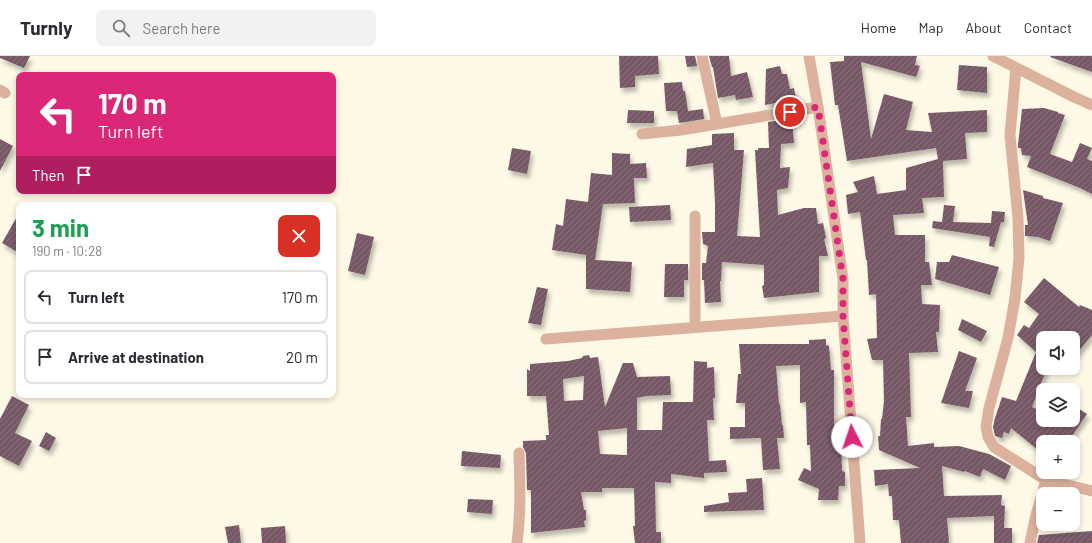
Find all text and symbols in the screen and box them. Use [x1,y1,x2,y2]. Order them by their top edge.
search box [96,10,376,46]
text: Turnly [20,16,72,39]
icon: search [110,17,132,39]
text: Search here [142,19,220,37]
text: Home [861,19,897,36]
text: Map [919,19,943,36]
text: About [965,19,1002,36]
text: Contact [1024,19,1072,36]
text: 170 m [98,86,167,120]
icon: left [32,88,84,140]
pin [773,95,807,129]
icon: arrive [779,101,801,123]
text: Turn left [98,120,164,142]
icon: arrive [73,164,95,186]
text: Then [32,166,65,184]
text: 3 min [32,213,89,242]
button: close [278,215,320,257]
text: 190 m · 10:28 [32,243,102,259]
icon: left [34,286,56,308]
text: Turn left [68,288,124,306]
text: 170 m [282,288,318,306]
map controls [1036,331,1080,531]
button: sound [1036,331,1080,375]
icon: arrive [34,346,56,368]
text: Arrive at destination [68,348,204,366]
text: 20 m [286,348,318,366]
button: layers [1036,383,1080,427]
position arrow [831,416,873,458]
button: + [1036,435,1080,479]
button: − [1036,487,1080,531]

